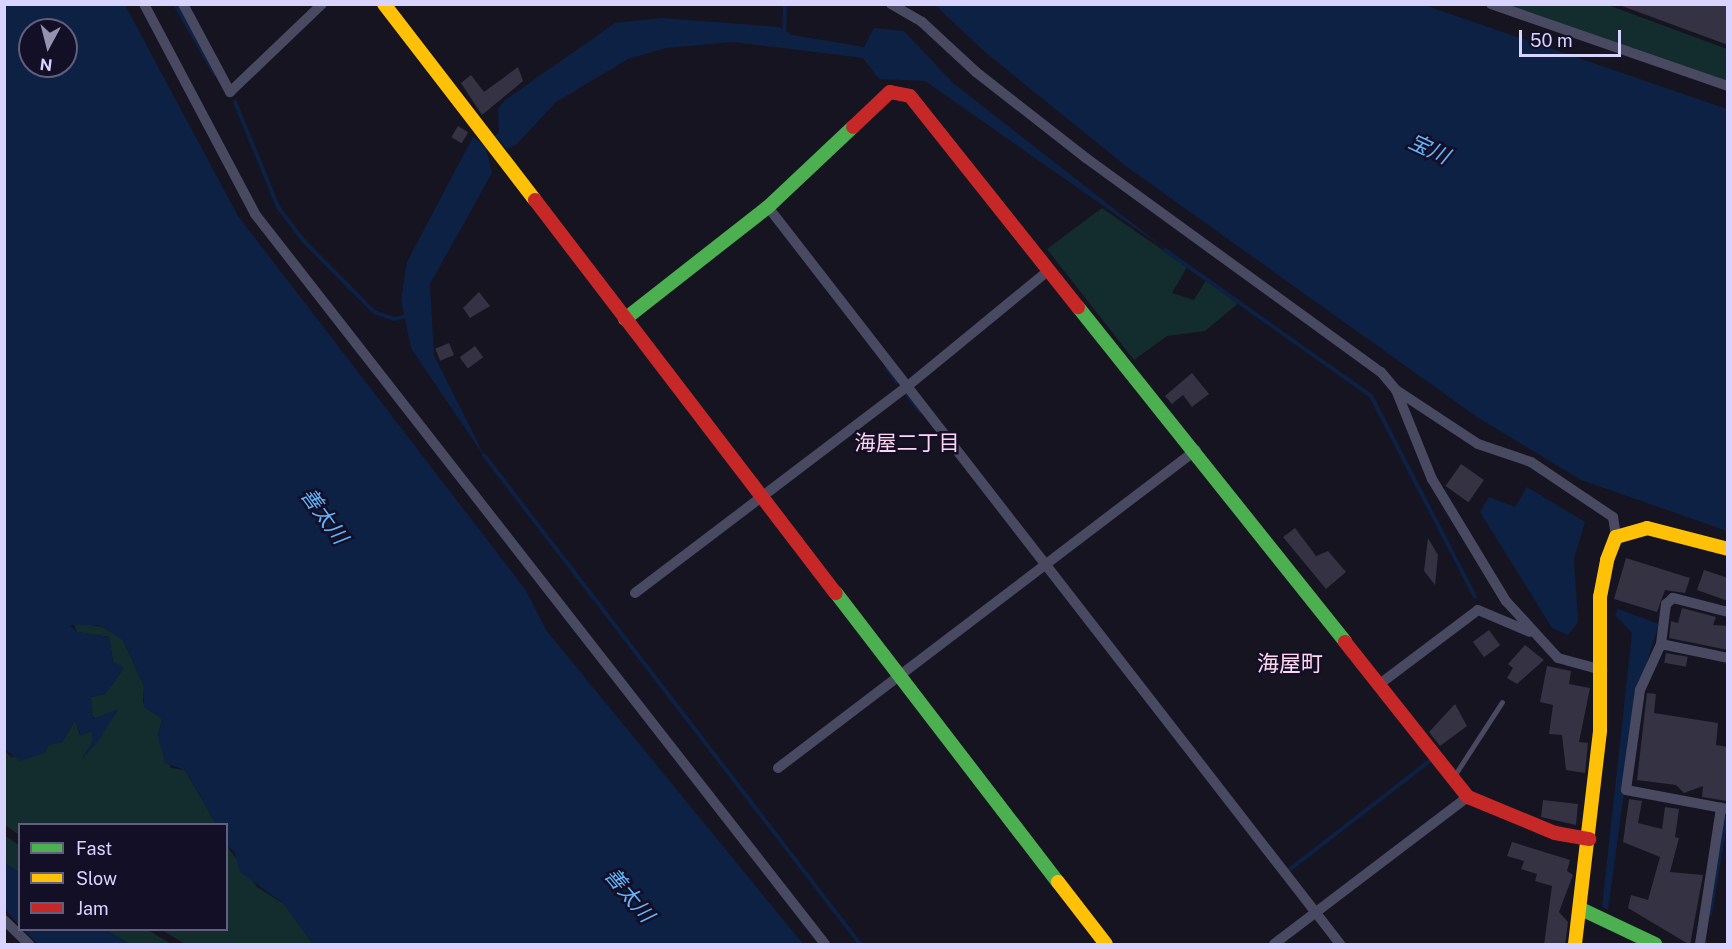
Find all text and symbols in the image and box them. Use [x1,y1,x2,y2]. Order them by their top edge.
north arrow [18,18,78,78]
scale bar [1522,18,1624,56]
text: 50 m [1530,30,1573,51]
text: N [39,54,53,75]
water label: 宝川 [1405,129,1453,169]
district label: 海屋二丁目 [855,430,959,456]
water label: 善太川 [295,483,353,549]
district label: 海屋町 [1257,651,1323,677]
legend [18,823,228,931]
text: Fast [76,838,112,859]
water label: 善太川 [599,863,659,927]
text: Slow [76,868,117,889]
text: Jam [76,898,109,919]

